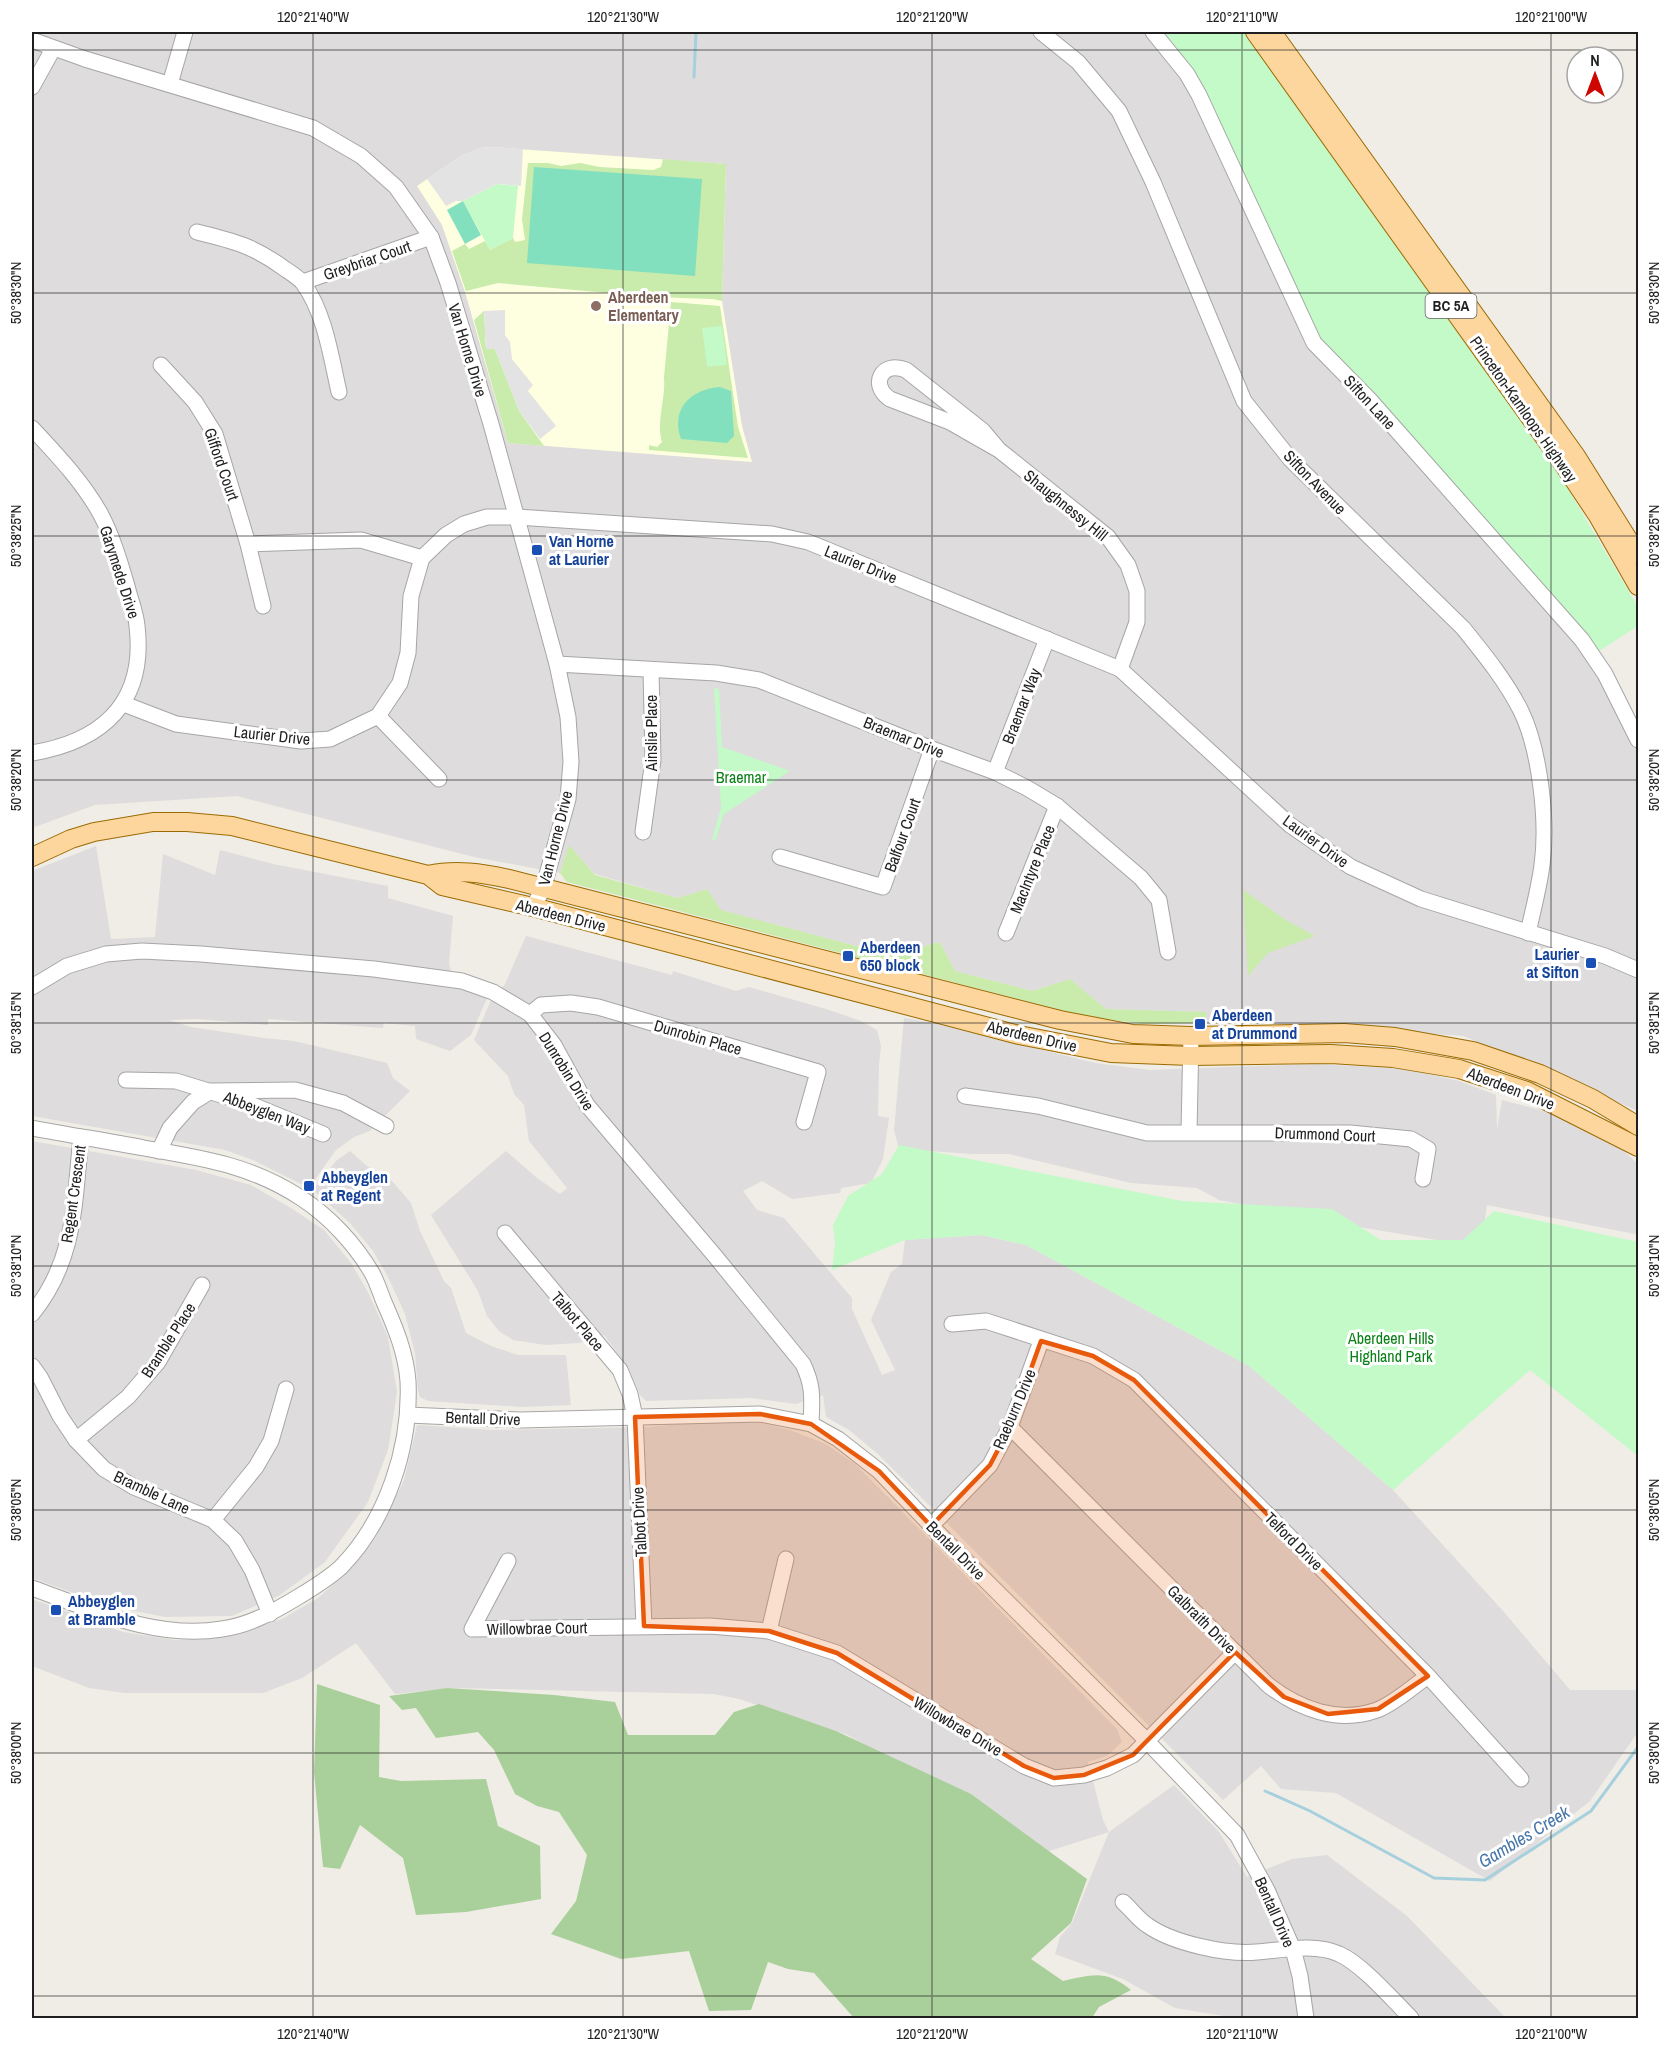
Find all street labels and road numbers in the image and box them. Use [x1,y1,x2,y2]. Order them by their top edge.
street label: Greybriar Court [320,235,414,285]
road number: BC 5A [1426,294,1476,318]
street label: Van Horne Drive [443,301,493,399]
street label: Princeton-Kamloops Highway [1465,332,1583,487]
street label: Sifton Lane [1339,370,1401,434]
street label: Gifford Court [199,425,245,504]
street label: Sifton Avenue [1279,445,1351,519]
street label: Shaughnessy Hill [1019,464,1113,546]
street label: Garymede Drive [95,523,145,621]
street label: Laurier Drive [821,539,901,589]
street label: Braemar Way [996,664,1046,747]
street label: Ainslie Place [640,695,662,772]
street label: Braemar Drive [860,711,948,763]
street label: Laurier Drive [233,720,311,750]
street label: Van Horne Drive [533,788,577,888]
street label: Balfour Court [878,795,926,875]
street label: Laurier Drive [1279,810,1353,872]
street label: MacIntyre Place [1004,821,1060,917]
street label: Aberdeen Drive [513,893,608,937]
street label: Dunrobin Place [652,1014,744,1060]
street label: Aberdeen Drive [984,1015,1079,1057]
street label: Dunrobin Drive [534,1027,600,1115]
street label: Aberdeen Drive [1463,1061,1558,1115]
street label: Abbeyglen Way [219,1085,314,1139]
street label: Drummond Court [1274,1121,1376,1147]
street label: Regent Crescent [55,1143,91,1244]
street label: Talbot Place [547,1286,609,1356]
street label: Bramble Place [136,1298,200,1382]
street label: Raeburn Drive [987,1365,1041,1453]
street label: Bentall Drive [445,1406,521,1430]
street label: Bramble Lane [110,1465,194,1519]
street label: Talbot Drive [626,1486,652,1558]
street label: Telford Drive [1260,1507,1328,1575]
street label: Bentall Drive [922,1516,990,1584]
street label: Galbraith Drive [1163,1580,1241,1658]
street label: Willowbrae Court [487,1616,588,1640]
street label: Willowbrae Drive [910,1691,1006,1761]
street label: Bentall Drive [1250,1873,1300,1951]

